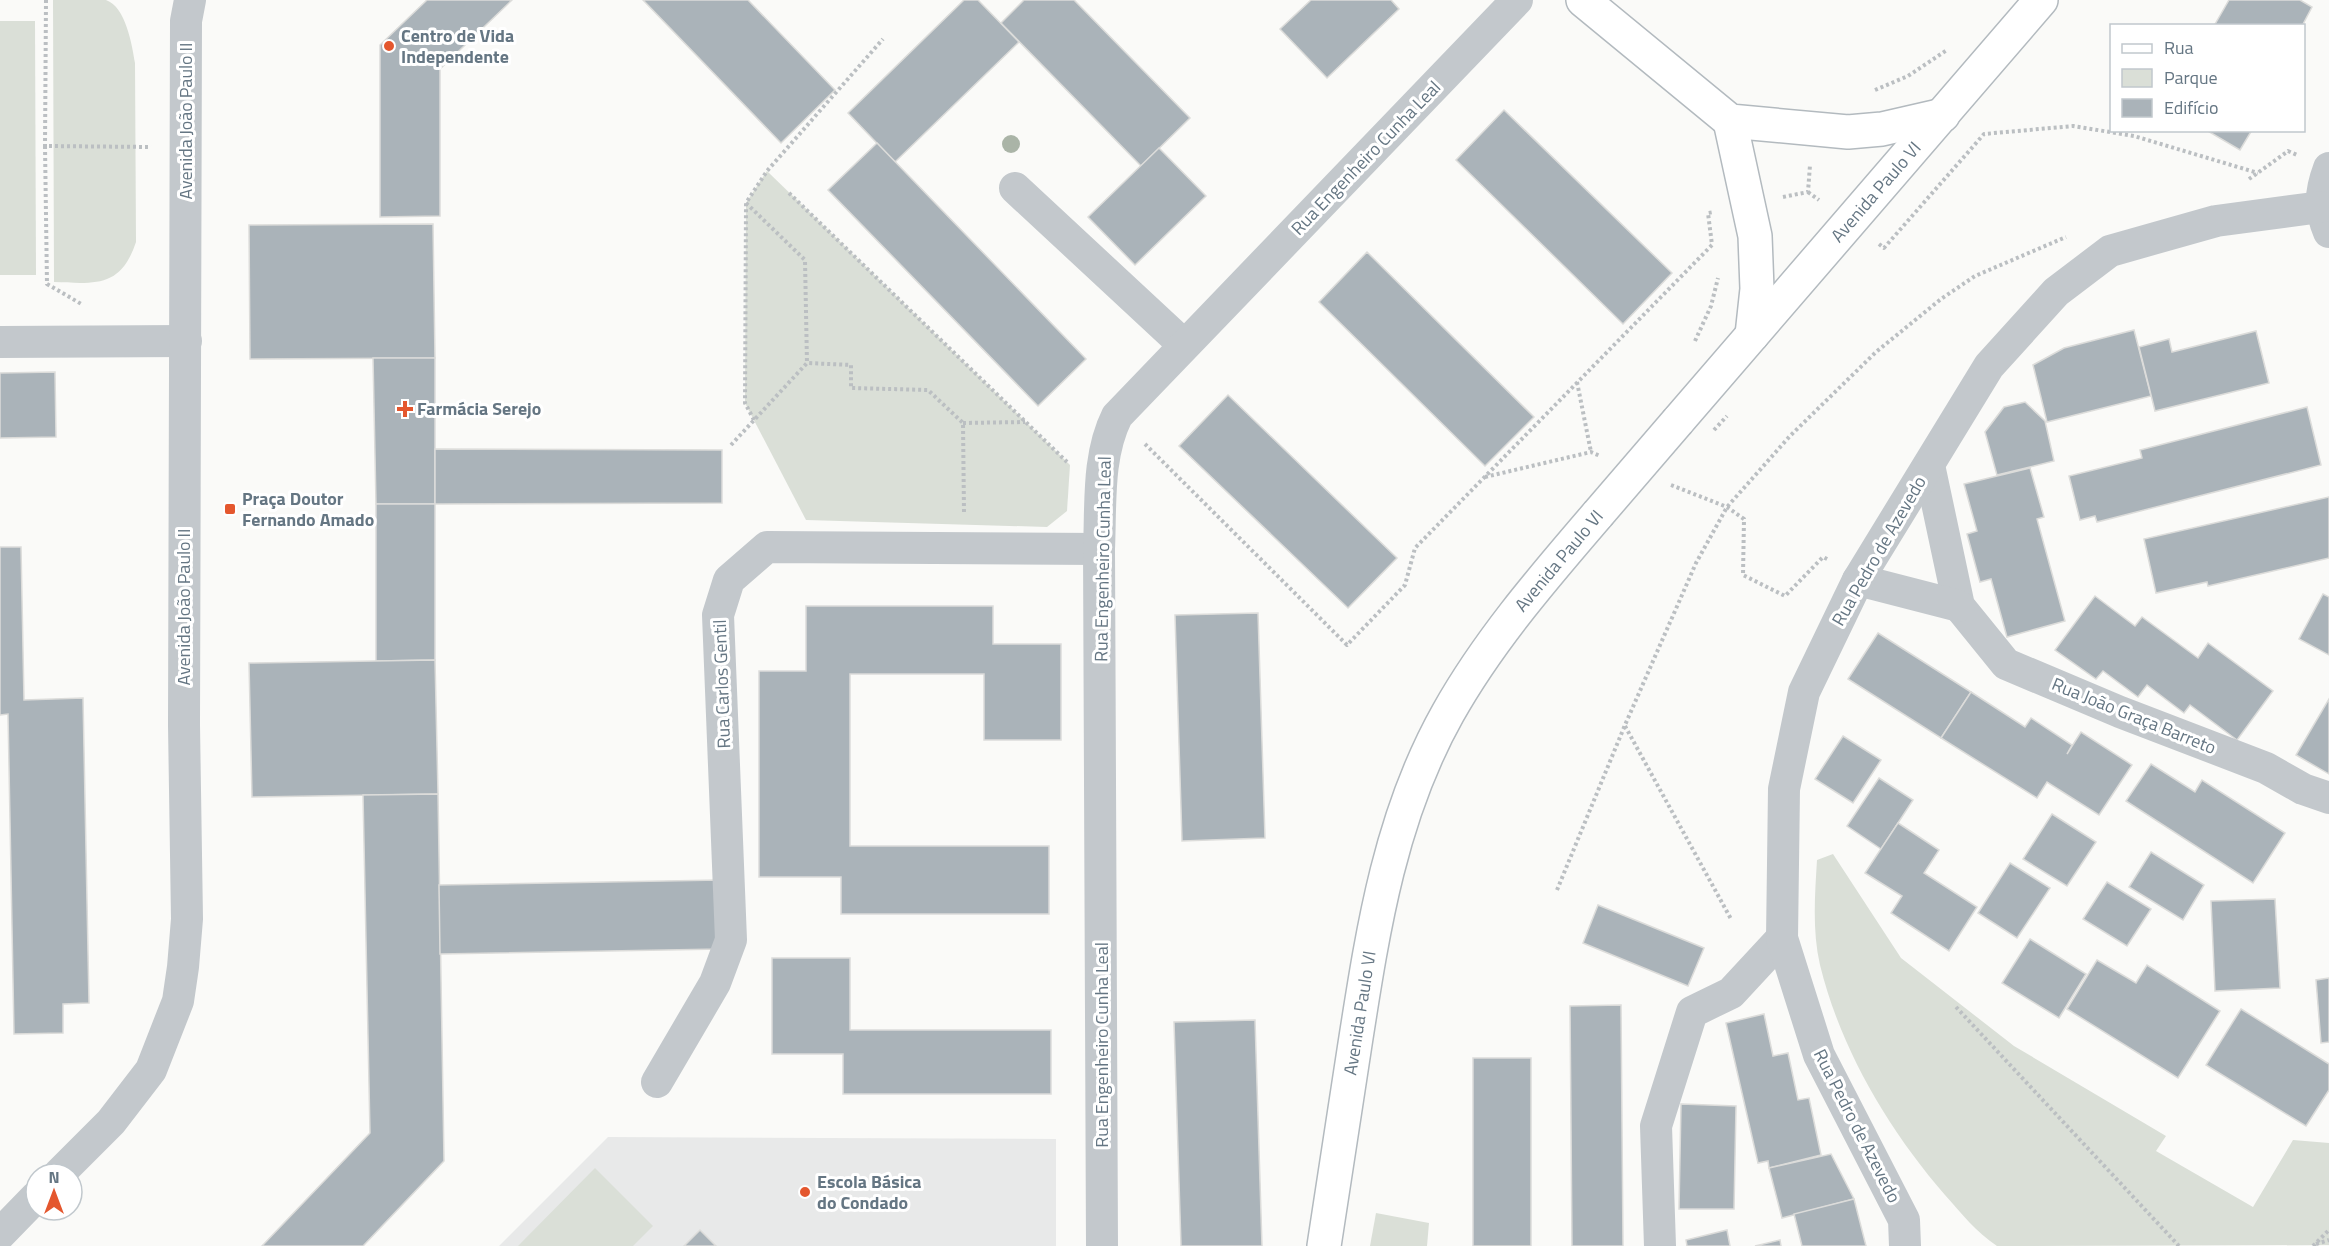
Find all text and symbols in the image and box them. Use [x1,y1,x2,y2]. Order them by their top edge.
place label: Centro de Vida Independente [401,22,514,70]
legend [2110,24,2305,132]
text: Rua [2164,34,2194,61]
marker: Centro de Vida Independente [382,39,396,53]
street label: Avenida João Paulo II [172,43,199,199]
text: Parque [2164,64,2218,91]
street label: Rua Engenheiro Cunha Leal [1284,74,1447,241]
text: Edifício [2164,94,2218,121]
street label: Avenida Paulo VI [1824,135,1927,248]
place label: Farmácia Serejo [417,395,541,422]
marker: Farmácia Serejo [398,402,412,416]
street label: Rua Engenheiro Cunha Leal [1087,456,1118,662]
street label: Rua Pedro de Azevedo [1825,471,1933,631]
place label: Praça Doutor Fernando Amado [242,485,374,533]
marker: Praça Doutor Fernando Amado [223,502,237,516]
street label: Avenida Paulo VI [1508,504,1609,618]
street label: Avenida João Paulo II [170,529,197,685]
street label: Rua Carlos Gentil [706,619,737,749]
street label: Rua João Graça Barreto [2048,670,2220,761]
street label: Rua Engenheiro Cunha Leal [1088,942,1115,1148]
street label: Avenida Paulo VI [1336,949,1383,1077]
street label: Rua Pedro de Azevedo [1807,1044,1908,1207]
north arrow [24,1162,84,1222]
text: N [48,1165,60,1189]
place label: Escola Básica do Condado [817,1168,922,1216]
marker: Escola Básica do Condado [798,1185,812,1199]

